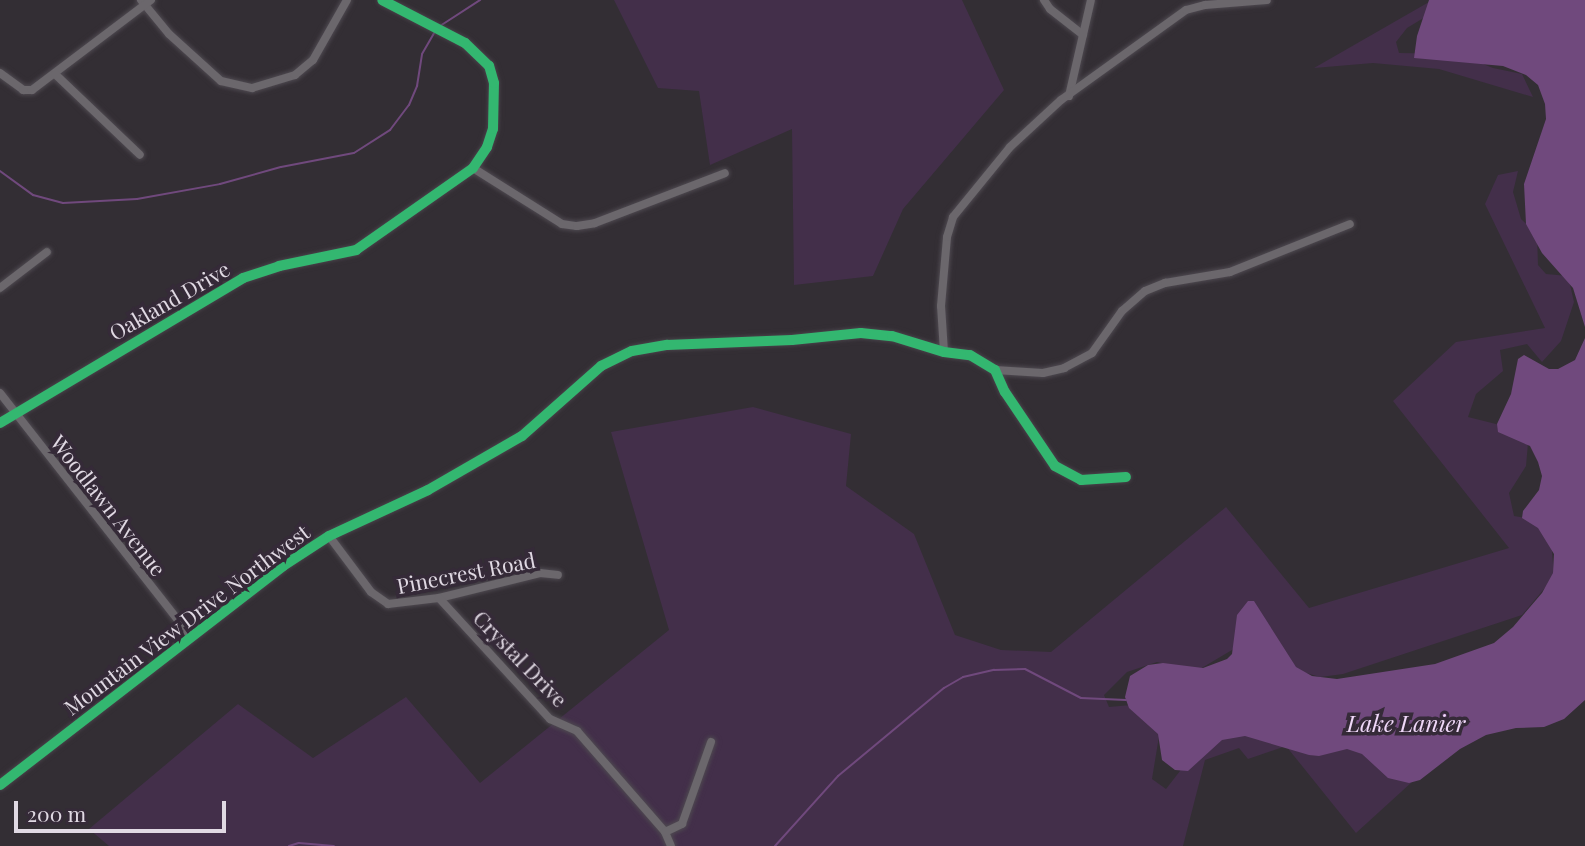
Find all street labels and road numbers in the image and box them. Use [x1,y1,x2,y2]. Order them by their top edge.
street label: Oakland Drive [104,255,234,345]
street label: Woodlawn Avenue [46,429,172,581]
street label: Mountain View Drive Northwest [58,518,314,720]
street label: Pinecrest Road [394,546,538,598]
street label: Crystal Drive [469,605,573,711]

